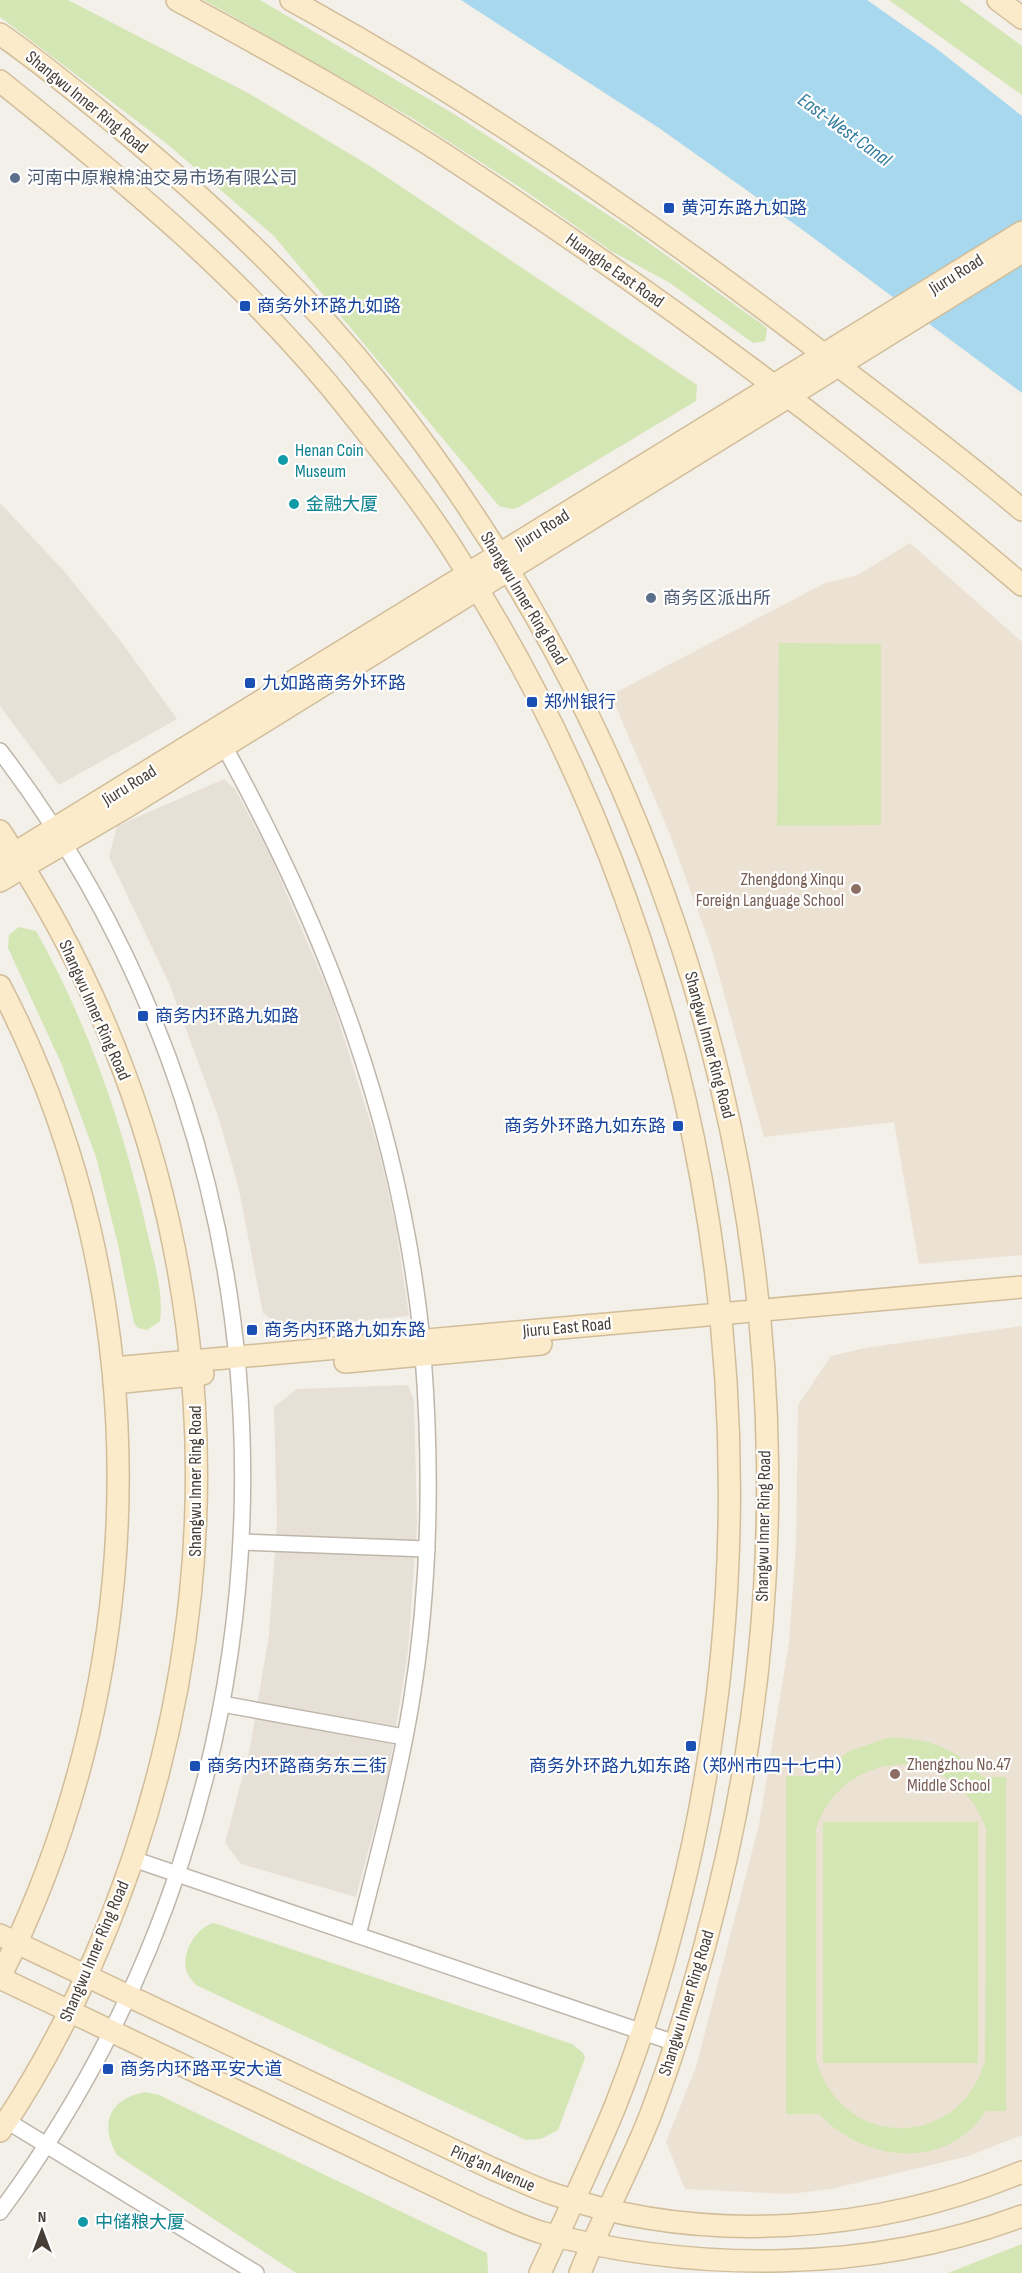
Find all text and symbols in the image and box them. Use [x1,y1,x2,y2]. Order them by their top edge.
street label: Shangwu Inner Ring Road [21,47,152,158]
water label: East-West Canal [793,88,897,173]
place label: 河南中原粮棉油交易市场有限公司 [27,168,297,189]
marker: 河南中原粮棉油交易市场有限公司 [8,171,22,185]
place label: 黄河东路九如路 [681,198,807,219]
marker: 黄河东路九如路 [662,201,676,215]
street label: Huanghe East Road [562,229,668,312]
street label: Jiuru Road [924,250,987,300]
place label: 商务外环路九如路 [257,296,401,317]
marker: 商务外环路九如路 [238,299,252,313]
place label: Henan Coin Museum [295,440,364,482]
marker: Henan Coin Museum [276,453,290,467]
place label: 金融大厦 [306,494,378,515]
marker: 金融大厦 [287,497,301,511]
street label: Jiuru Road [510,505,573,555]
street label: Shangwu Inner Ring Road [476,528,572,669]
place label: 商务区派出所 [663,588,771,609]
marker: 商务区派出所 [644,591,658,605]
place label: 九如路商务外环路 [262,673,406,694]
marker: 九如路商务外环路 [243,676,257,690]
place label: 郑州银行 [544,692,616,713]
marker: 郑州银行 [525,695,539,709]
street label: Jiuru Road [97,761,160,811]
place label: Zhengdong Xinqu Foreign Language School [696,869,844,911]
marker: Zhengdong Xinqu Foreign Language School [849,882,863,896]
street label: Shangwu Inner Ring Road [54,937,135,1084]
street label: Shangwu Inner Ring Road [680,969,739,1121]
place label: 商务内环路九如路 [155,1006,299,1027]
marker: 商务内环路九如路 [136,1009,150,1023]
place label: 商务外环路九如东路 [504,1116,666,1137]
marker: 商务外环路九如东路 [671,1119,685,1133]
street label: Jiuru East Road [521,1313,612,1342]
place label: 商务内环路九如东路 [264,1320,426,1341]
marker: 商务内环路九如东路 [245,1323,259,1337]
street label: Shangwu Inner Ring Road [185,1405,206,1557]
street label: Shangwu Inner Ring Road [752,1450,775,1602]
marker: 商务外环路九如东路（郑州市四十七中） [684,1739,698,1753]
place label: Zhengzhou No.47 Middle School [907,1754,1012,1796]
place label: 商务内环路商务东三街 [207,1756,387,1777]
place label: 商务外环路九如东路（郑州市四十七中） [529,1756,853,1777]
marker: 商务内环路商务东三街 [188,1759,202,1773]
marker: Zhengzhou No.47 Middle School [888,1767,902,1781]
street label: Shangwu Inner Ring Road [55,1877,134,2025]
street label: Shangwu Inner Ring Road [654,1928,719,2079]
place label: 商务内环路平安大道 [120,2059,282,2080]
marker: 商务内环路平安大道 [101,2062,115,2076]
street label: Ping'an Avenue [447,2141,538,2196]
north arrow [12,2201,72,2261]
text: N [38,2208,46,2227]
place label: 中储粮大厦 [95,2212,185,2233]
marker: 中储粮大厦 [76,2215,90,2229]

